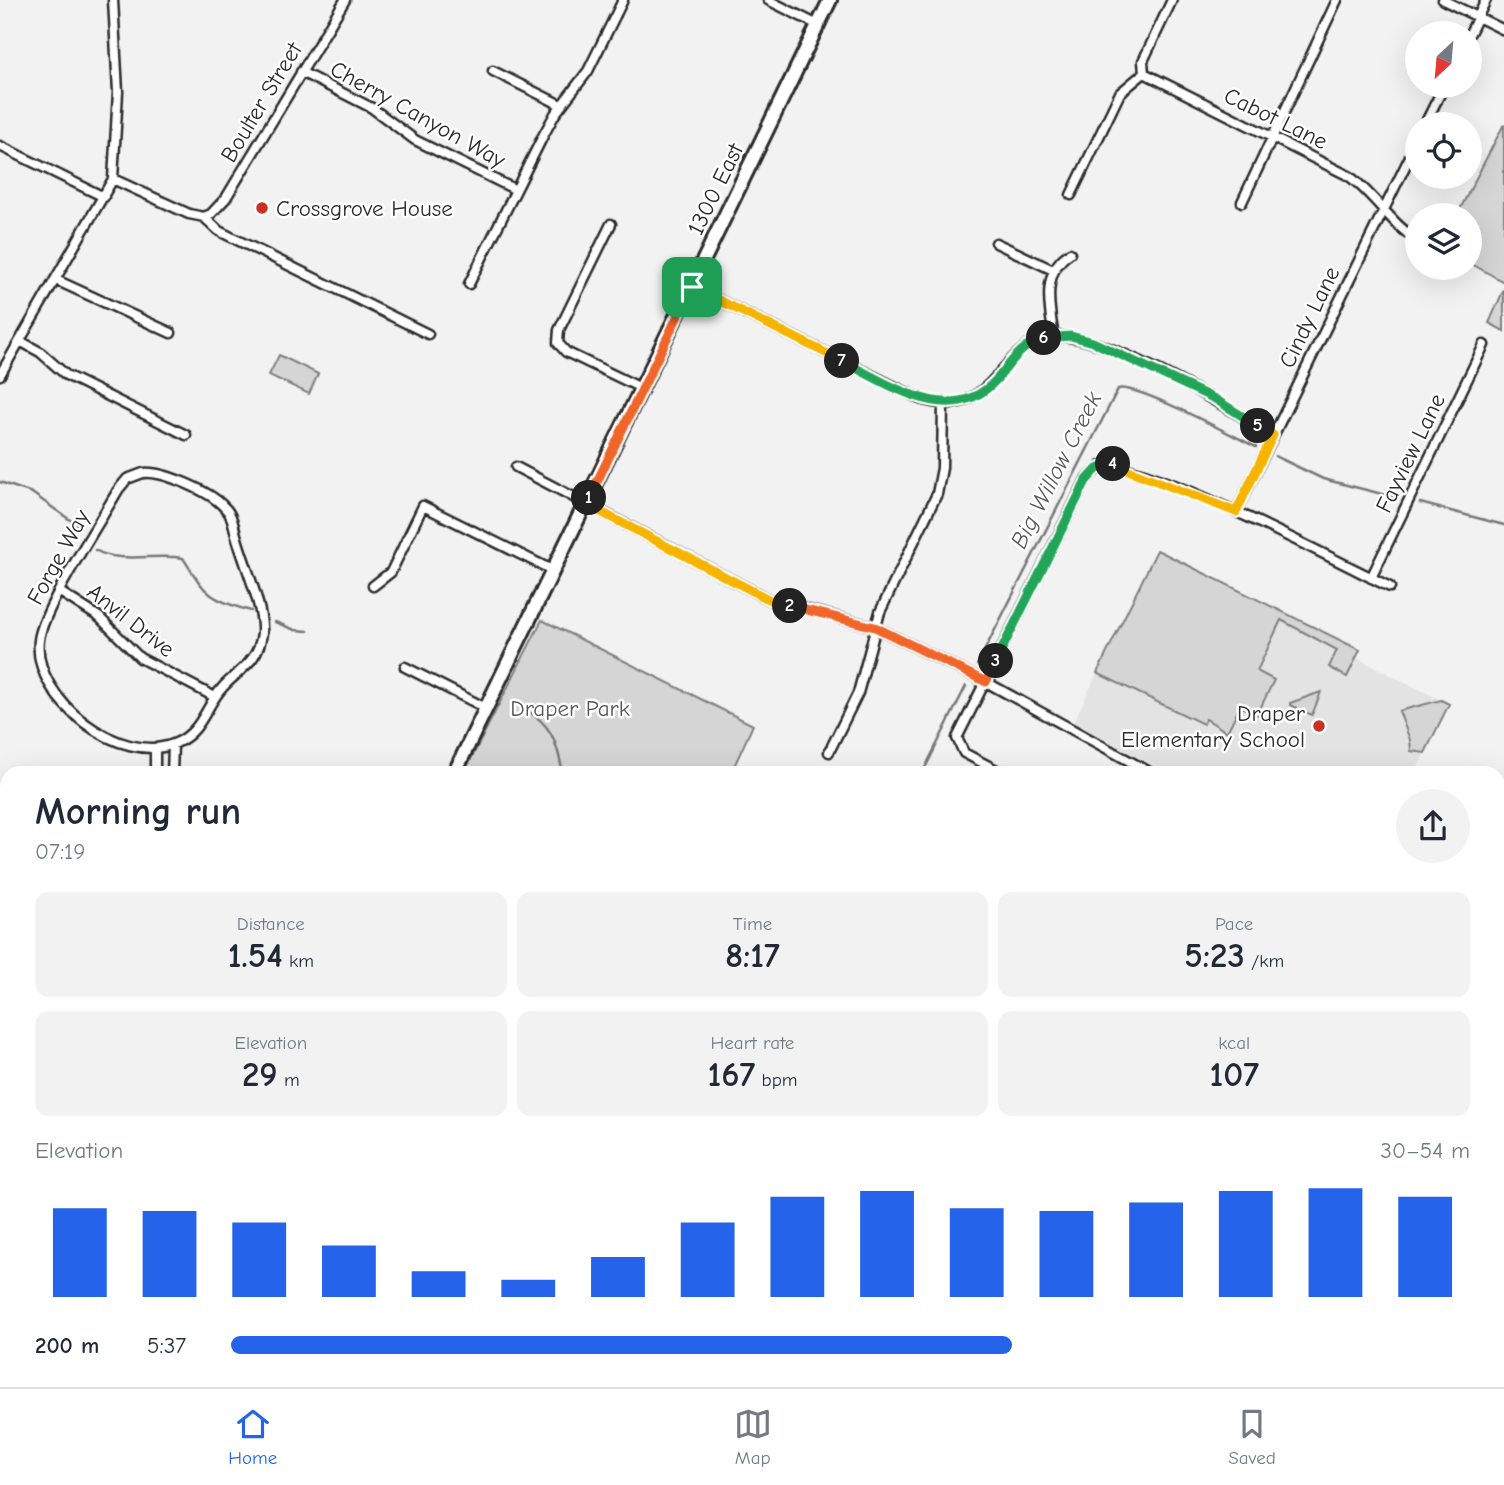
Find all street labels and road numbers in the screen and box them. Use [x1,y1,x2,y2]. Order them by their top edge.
street label: Boulter Street [215,36,309,167]
street label: Cherry Canyon Way [326,55,511,174]
street label: Cabot Lane [1220,82,1332,155]
street label: 1300 East [682,138,750,239]
street label: Cindy Lane [1273,262,1346,372]
street label: Fayview Lane [1370,389,1451,517]
street label: Forge Way [21,504,96,609]
street label: Anvil Drive [82,578,180,663]

